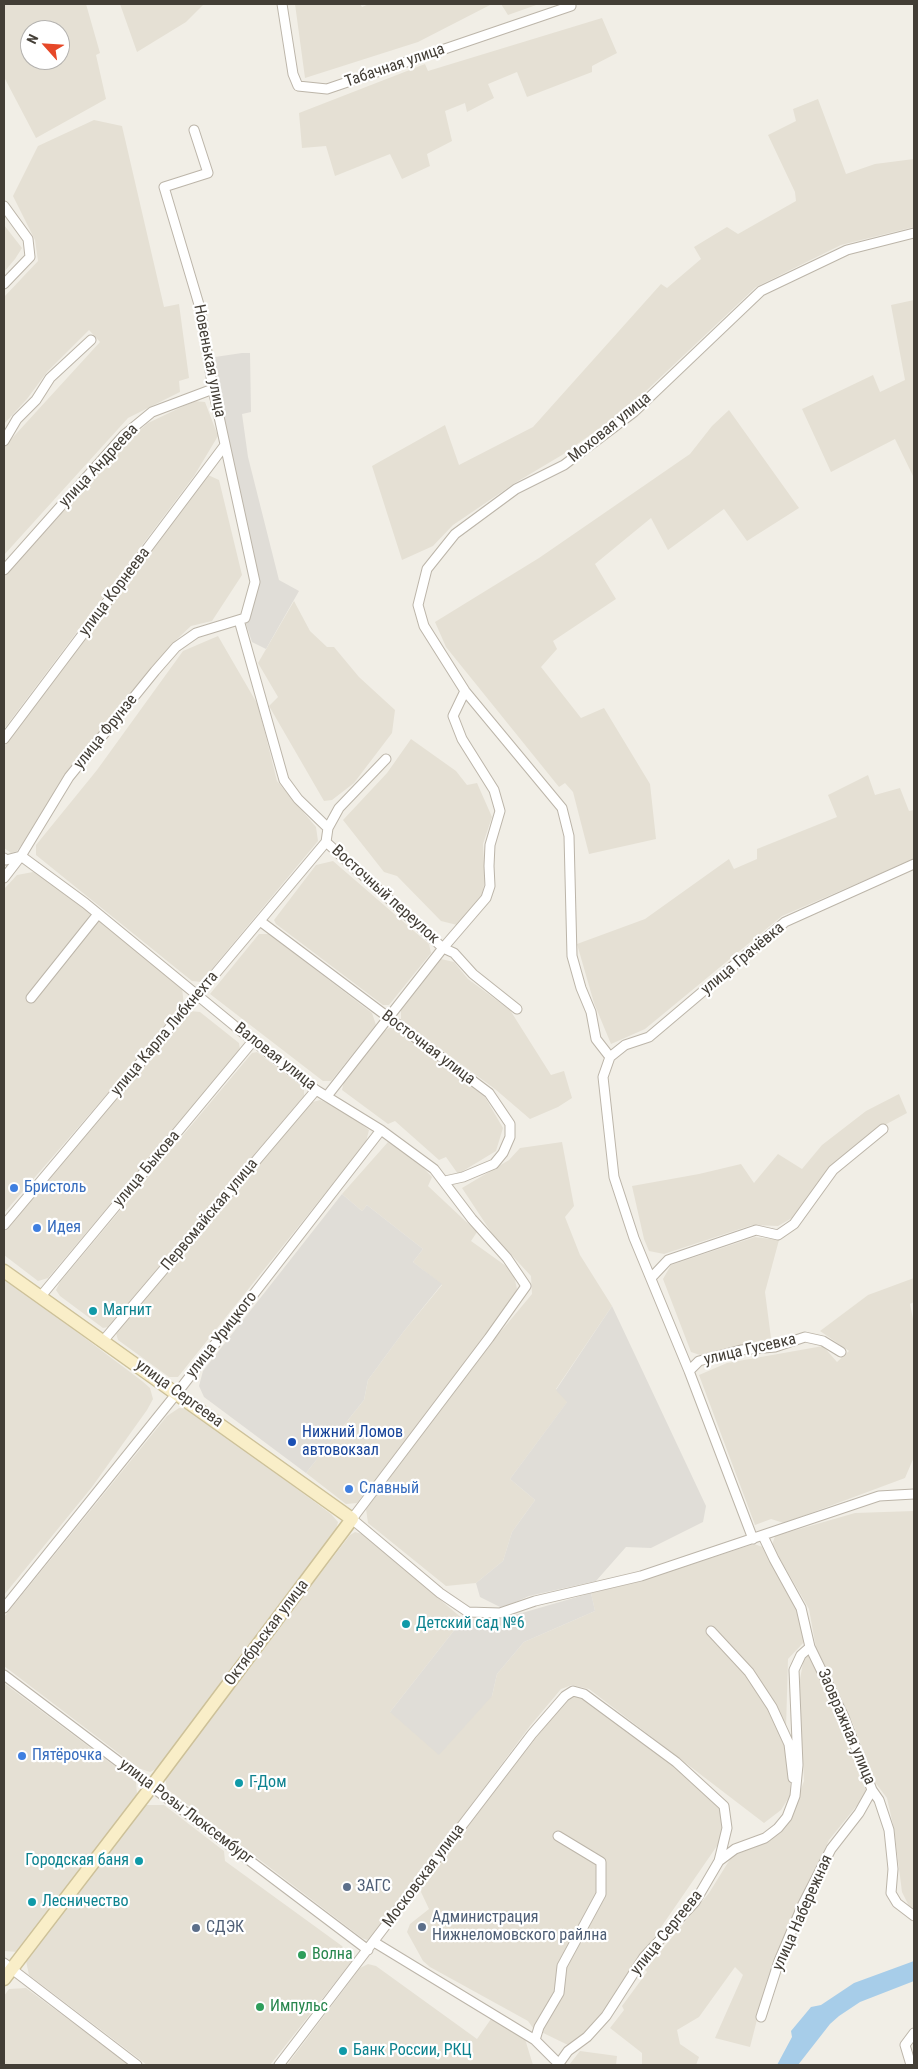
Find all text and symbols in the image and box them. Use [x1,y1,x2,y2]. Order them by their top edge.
north arrow [20,20,70,70]
text: N [23,32,41,46]
street label: Табачная улица [343,40,447,92]
street label: Новенькая улица [189,303,229,419]
street label: Моховая улица [565,389,655,467]
street label: улица Андреева [56,420,142,512]
street label: улица Корнеева [75,544,155,640]
street label: улица Фрунзе [70,691,142,773]
street label: Восточный переулок [327,842,443,948]
street label: улица Грачёвка [697,919,789,999]
street label: улица Карла Либкнехта [107,968,223,1100]
street label: Восточная улица [377,1007,479,1089]
street label: Валовая улица [230,1019,320,1095]
street label: улица Быкова [110,1127,184,1211]
street label: Первомайская улица [158,1155,262,1275]
place label: Бристоль [24,1178,86,1198]
marker: Бристоль [8,1182,20,1194]
place label: Идея [47,1218,81,1238]
marker: Идея [31,1222,43,1234]
street label: улица Урицкого [182,1288,262,1382]
place label: Магнит [103,1301,152,1321]
marker: Магнит [87,1305,99,1317]
street label: улица Гусевка [702,1330,798,1370]
street label: улица Сергеева [132,1356,226,1432]
place label: Нижний Ломов автовокзал [302,1423,403,1461]
marker: Нижний Ломов автовокзал [286,1436,298,1448]
place label: Славный [359,1479,419,1499]
marker: Славный [343,1483,355,1495]
street label: Октябрьская улица [221,1576,313,1690]
place label: Детский сад №6 [416,1614,525,1634]
marker: Детский сад №6 [400,1618,412,1630]
street label: Заовражная улица [813,1666,879,1788]
place label: Пятёрочка [32,1746,102,1766]
marker: Пятёрочка [16,1750,28,1762]
street label: улица Розы Люксембург [115,1755,257,1869]
place label: Г-Дом [249,1773,286,1793]
marker: Г-Дом [233,1777,245,1789]
street label: Московская улица [379,1821,469,1931]
place label: Городская баня [25,1851,129,1871]
street label: улица Набережная [769,1852,837,1974]
marker: Городская баня [133,1855,145,1867]
place label: ЗАГС [357,1877,391,1897]
marker: ЗАГС [341,1881,353,1893]
street label: улица Сергеева [627,1887,707,1979]
place label: Лесничество [42,1892,128,1912]
marker: Лесничество [26,1896,38,1908]
place label: Администрация Нижнеломовского райлна [432,1908,607,1946]
place label: СДЭК [206,1918,244,1938]
marker: Администрация Нижнеломовского райлна [416,1921,428,1933]
marker: СДЭК [190,1922,202,1934]
place label: Волна [312,1945,353,1965]
marker: Волна [296,1949,308,1961]
place label: Импульс [270,1997,328,2017]
marker: Импульс [254,2001,266,2013]
place label: Банк России, РКЦ [353,2041,472,2061]
marker: Банк России, РКЦ [337,2045,349,2057]

